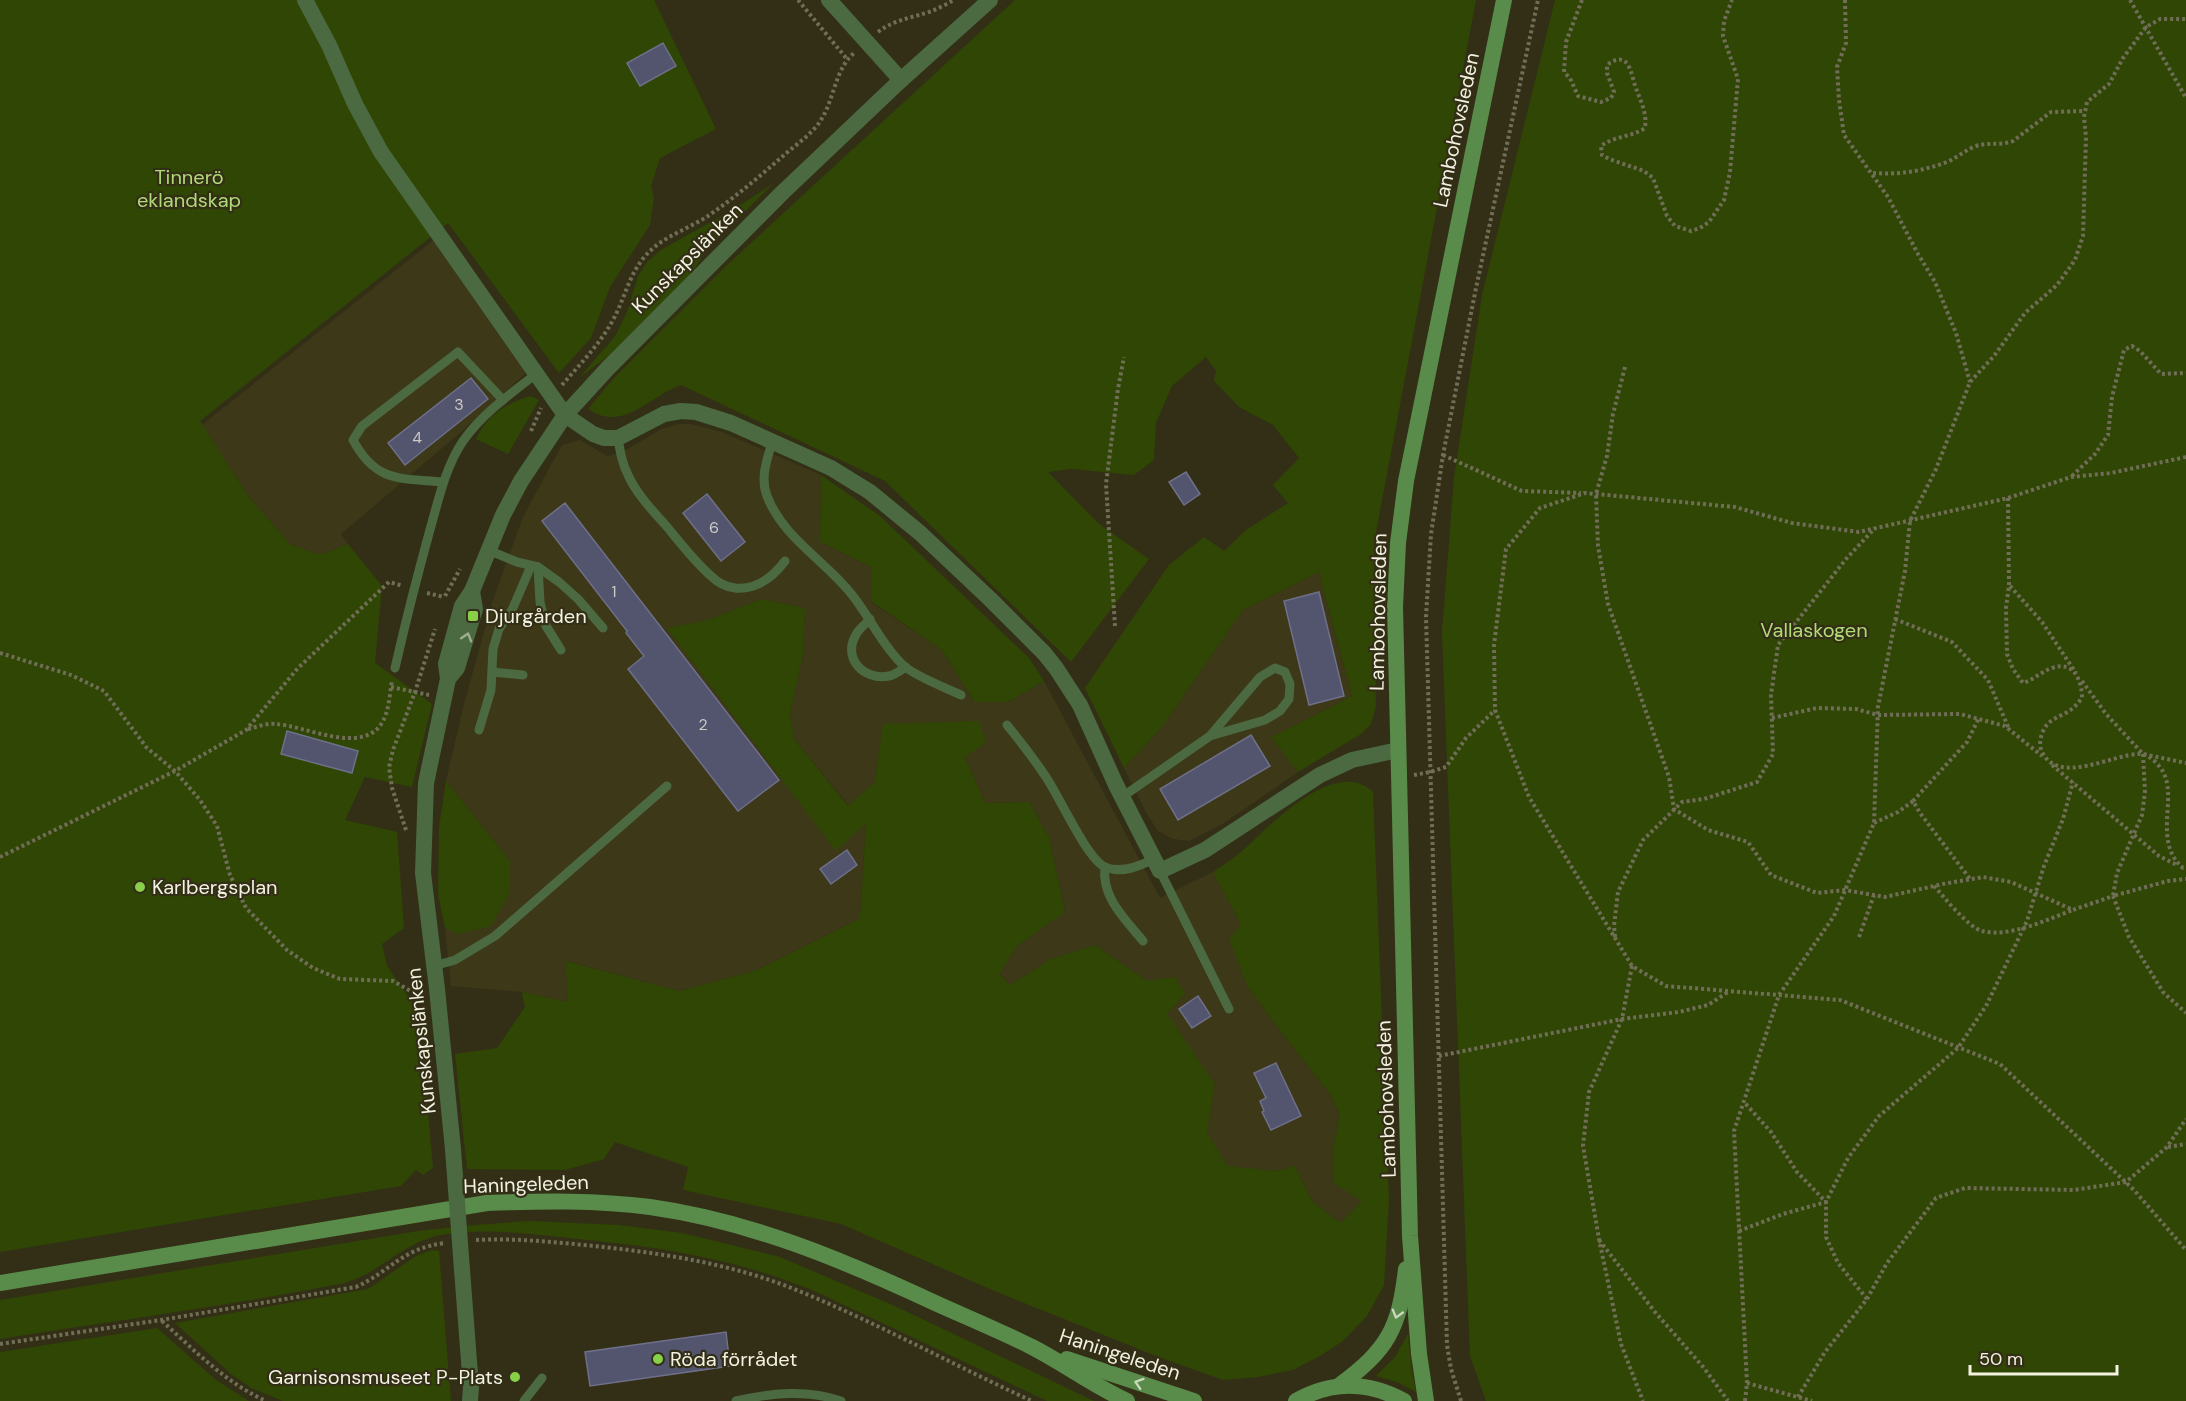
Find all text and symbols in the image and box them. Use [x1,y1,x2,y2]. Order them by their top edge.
street label: Lambohovsleden [1427,50,1485,210]
park label: Tinnerö eklandskap [137,164,241,213]
street label: Kunskapslänken [626,197,748,319]
house number: 3 [454,394,464,415]
house number: 4 [412,427,422,448]
house number: 6 [709,517,719,538]
street label: Lambohovsleden [1364,533,1392,691]
house number: 1 [612,581,617,602]
place label: Djurgården [485,603,587,629]
marker: Djurgården [466,609,480,623]
park label: Vallaskogen [1760,617,1868,643]
one-way arrow [460,632,472,643]
house number: 2 [698,714,708,735]
place label: Karlbergsplan [152,874,278,900]
marker: Karlbergsplan [133,880,147,894]
street label: Kunskapslänken [400,967,442,1115]
street label: Lambohovsleden [1370,1020,1402,1178]
street label: Haningeleden [463,1169,589,1199]
one-way arrow [1392,1308,1404,1319]
street label: Haningeleden [1056,1322,1184,1386]
scale bar [1970,1338,2117,1376]
place label: Röda förrådet [670,1346,797,1372]
text: 50 m [1979,1347,2023,1371]
marker: Röda förrådet [651,1352,665,1366]
place label: Garnisonsmuseet P-Plats [268,1364,503,1390]
marker: Garnisonsmuseet P-Plats [508,1370,522,1384]
one-way arrow [1134,1377,1145,1390]

